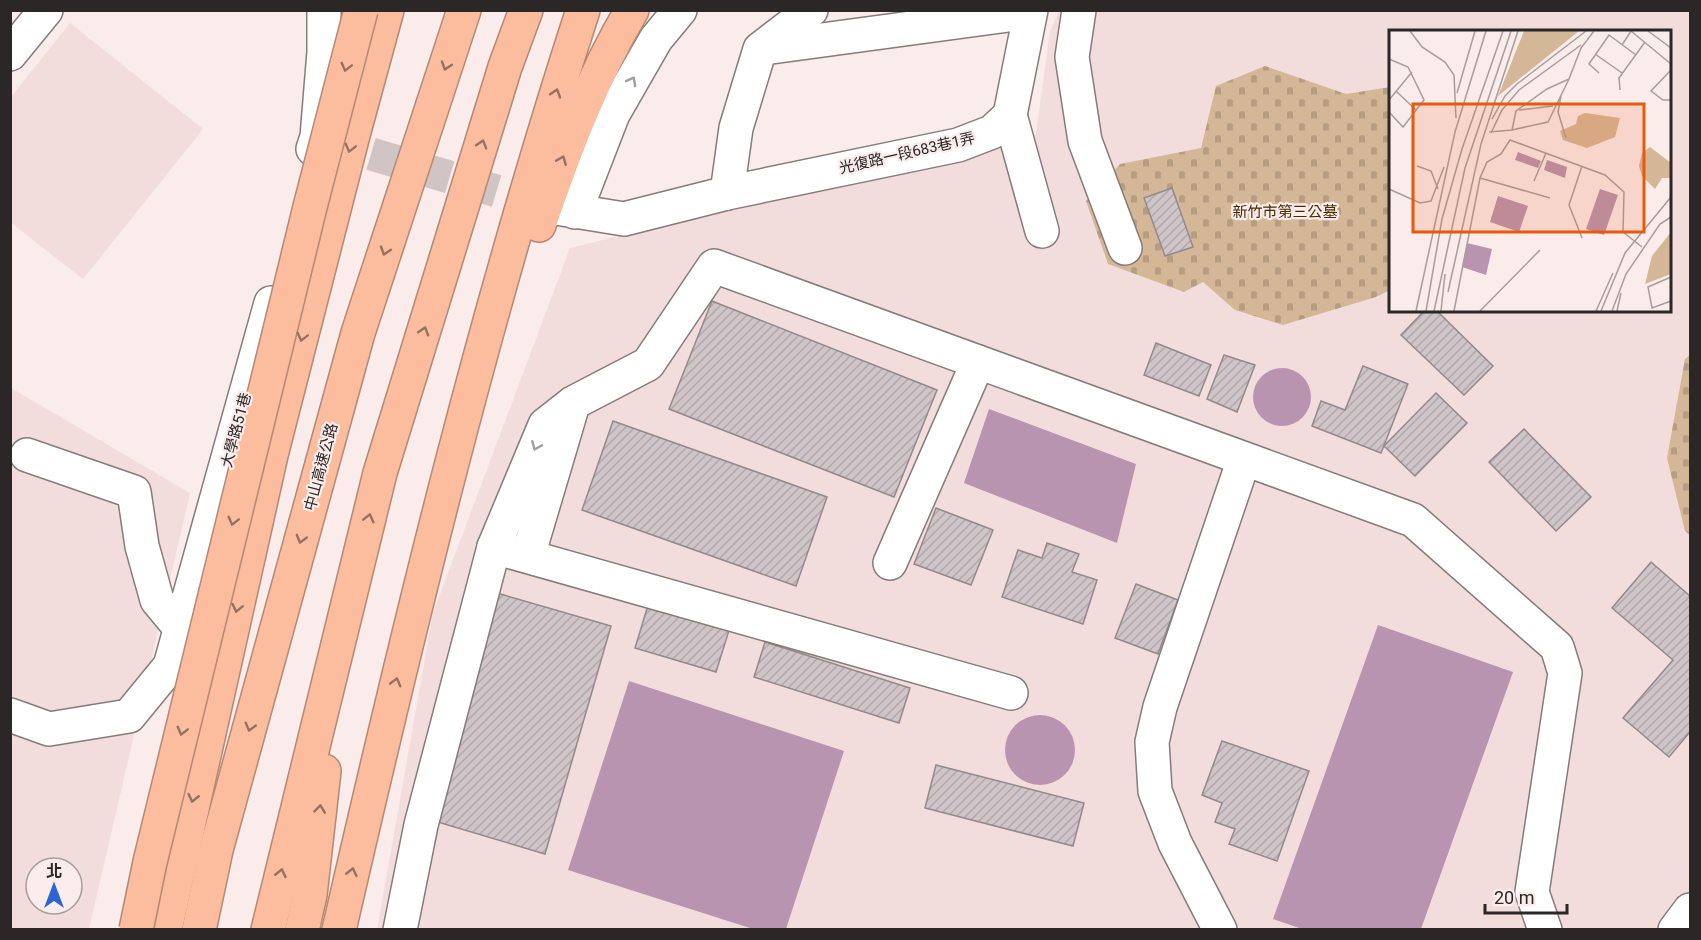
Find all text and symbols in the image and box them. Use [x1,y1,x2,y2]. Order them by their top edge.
inset map [1389,30,1671,312]
one-way arrow [441,60,453,71]
one-way arrow [341,61,353,72]
one-way arrow [625,77,636,87]
one-way arrow [549,88,562,99]
street label: 光復路一段683巷1弄 [837,129,977,177]
one-way arrow [475,139,487,150]
one-way arrow [344,143,357,153]
one-way arrow [555,156,567,167]
park label: 新竹市第三公墓 [1232,203,1338,221]
one-way arrow [380,245,392,256]
one-way arrow [417,326,429,337]
one-way arrow [296,332,309,342]
street label: 大學路51巷 [217,391,255,469]
street label: 中山高速公路 [301,421,341,513]
one-way arrow [531,440,543,451]
one-way arrow [362,513,374,523]
one-way arrow [228,516,241,526]
one-way arrow [296,534,309,544]
one-way arrow [231,603,244,613]
one-way arrow [389,678,401,688]
one-way arrow [245,722,257,732]
one-way arrow [177,726,190,736]
one-way arrow [188,793,201,803]
one-way arrow [313,805,325,814]
north arrow [24,856,84,916]
text: 北 [46,862,62,881]
one-way arrow [274,868,287,878]
one-way arrow [345,868,358,878]
scale bar [1485,877,1568,915]
text: 20 m [1494,887,1534,908]

